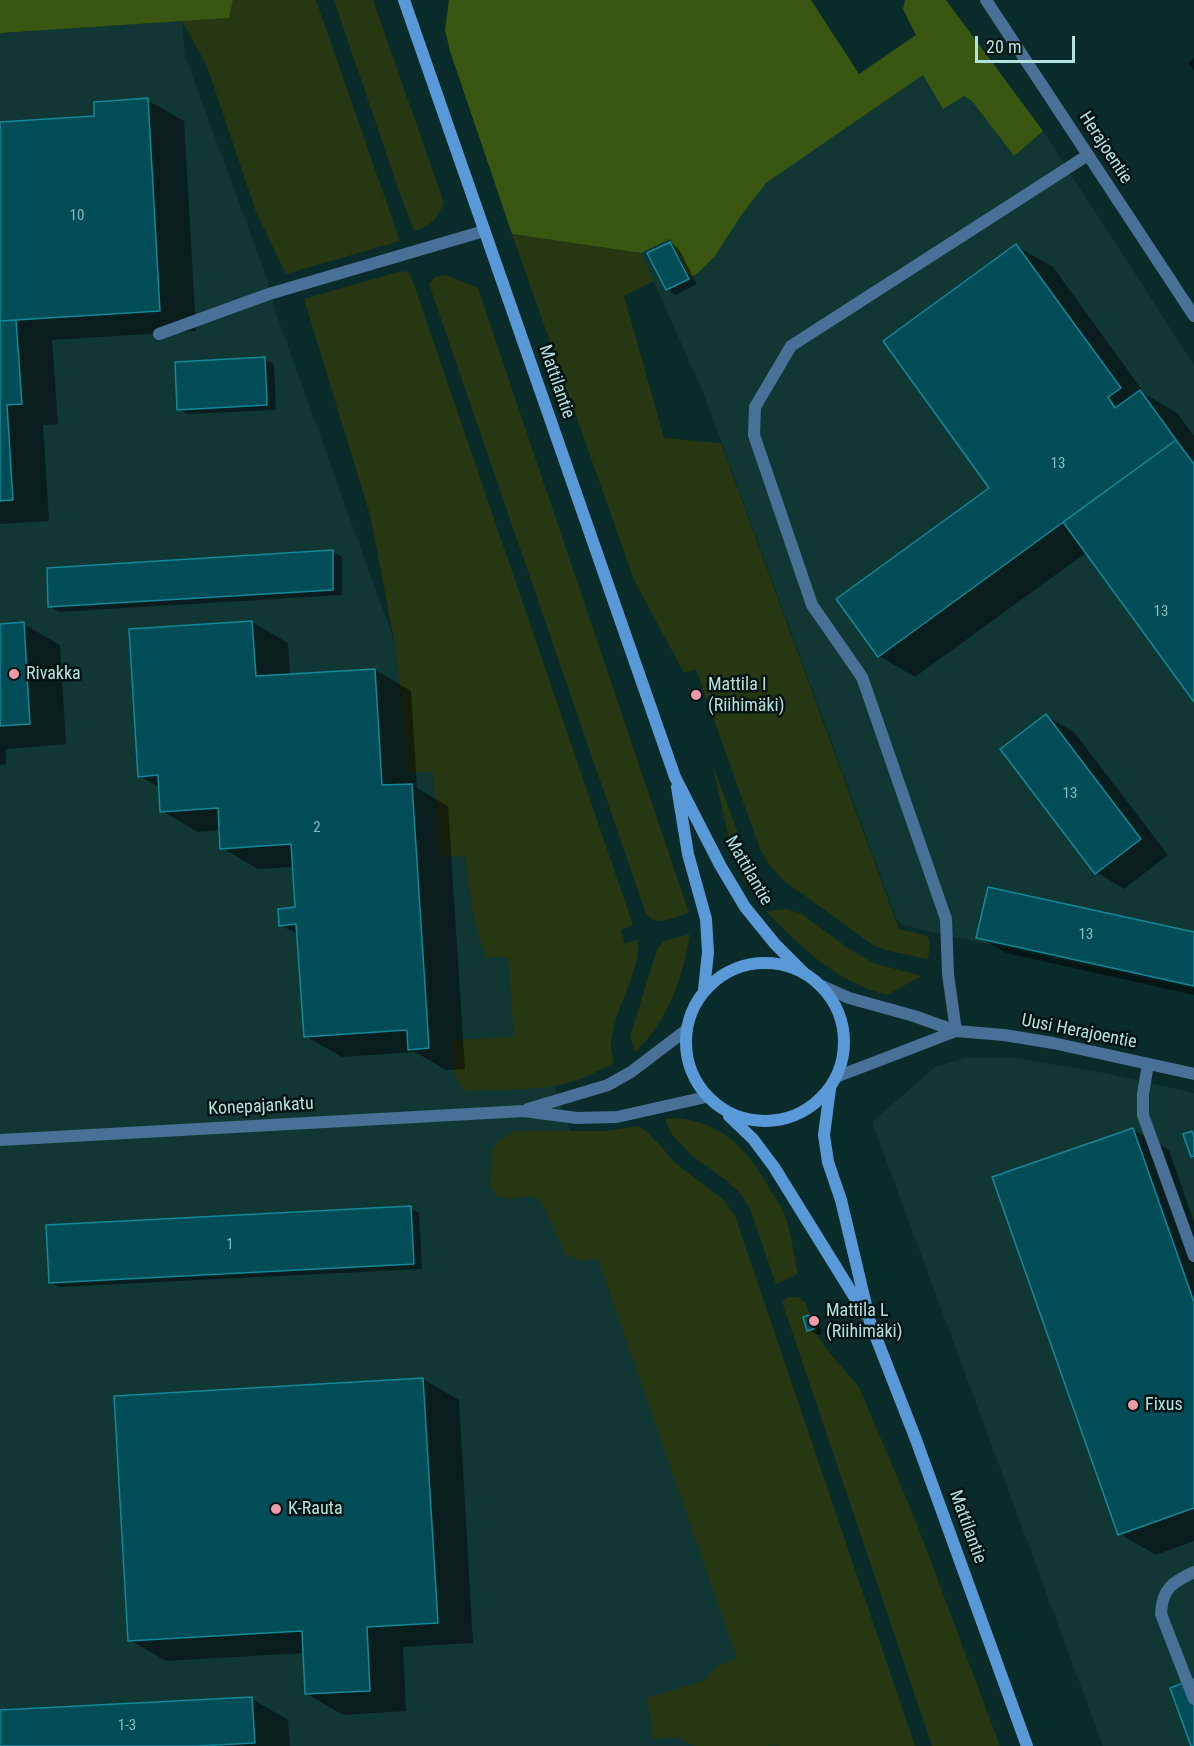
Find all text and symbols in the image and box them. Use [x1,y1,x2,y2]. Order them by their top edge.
scale bar [978,24,1078,62]
text: 20 m [986,36,1021,57]
street label: Herajoentie [1074,108,1136,188]
house number: 10 [70,207,84,225]
street label: Mattilantie [533,342,579,422]
house number: 13 [1051,455,1065,473]
house number: 13 [1154,603,1168,621]
place label: Rivakka [26,663,81,685]
marker: Rivakka [7,667,21,681]
place label: Mattila I (Riihimäki) [708,674,784,716]
marker: Mattila I (Riihimäki) [689,688,703,702]
house number: 13 [1063,785,1077,803]
house number: 2 [313,819,321,837]
street label: Mattilantie [720,833,776,909]
house number: 13 [1079,926,1093,944]
street label: Uusi Herajoentie [1020,1010,1138,1054]
street label: Konepajankatu [208,1093,314,1121]
house number: 1 [226,1236,234,1254]
place label: Mattila L (Riihimäki) [826,1300,902,1342]
marker: Mattila L (Riihimäki) [807,1314,821,1328]
place label: Fixus [1145,1394,1183,1416]
marker: Fixus [1126,1398,1140,1412]
street label: Mattilantie [944,1487,990,1567]
place label: K-Rauta [288,1498,343,1520]
marker: K-Rauta [269,1502,283,1516]
house number: 1-3 [118,1717,136,1735]

